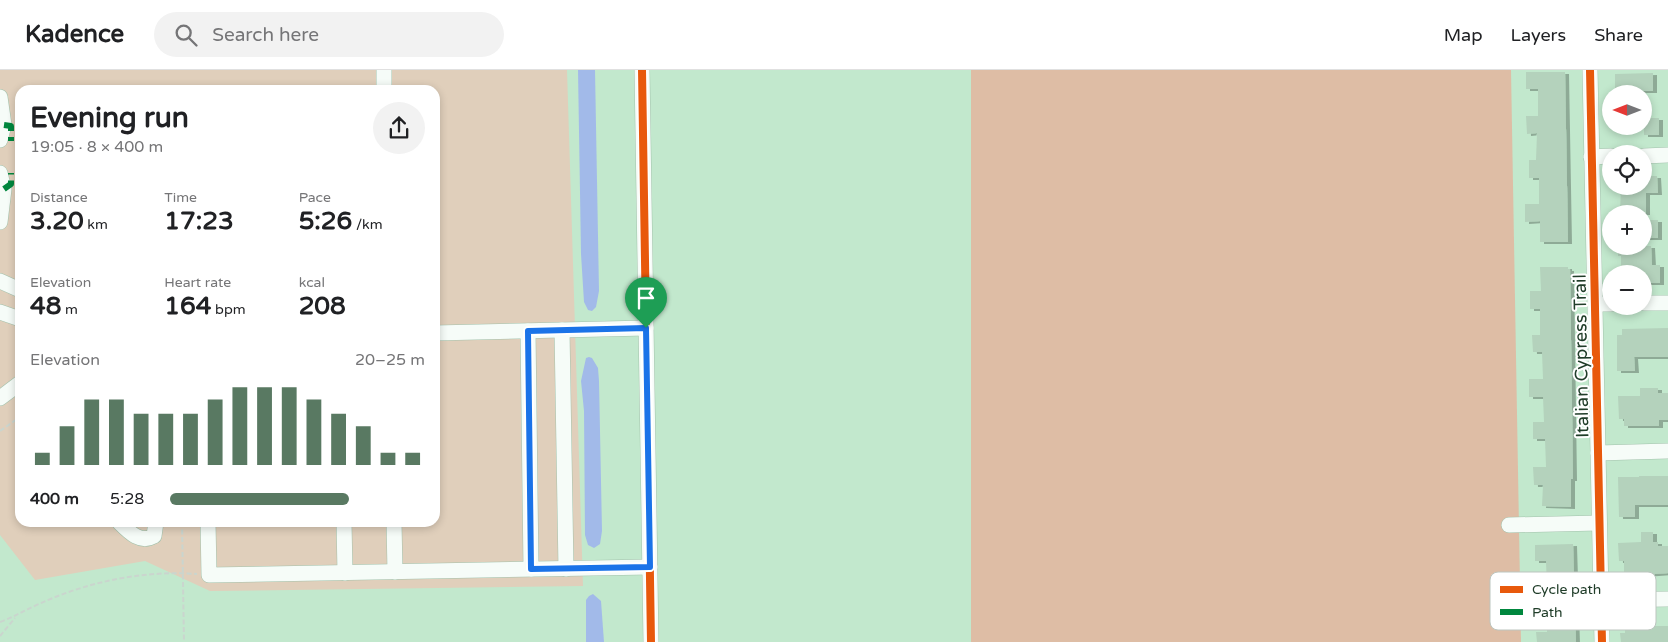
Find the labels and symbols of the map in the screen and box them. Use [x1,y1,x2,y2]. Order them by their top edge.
north arrow [1602,85,1652,135]
street label: Italian Cypress Trail [1569,274,1593,438]
pin [625,277,667,328]
legend [1490,572,1656,630]
text: Cycle path [1532,581,1601,598]
text: Path [1532,604,1563,621]

